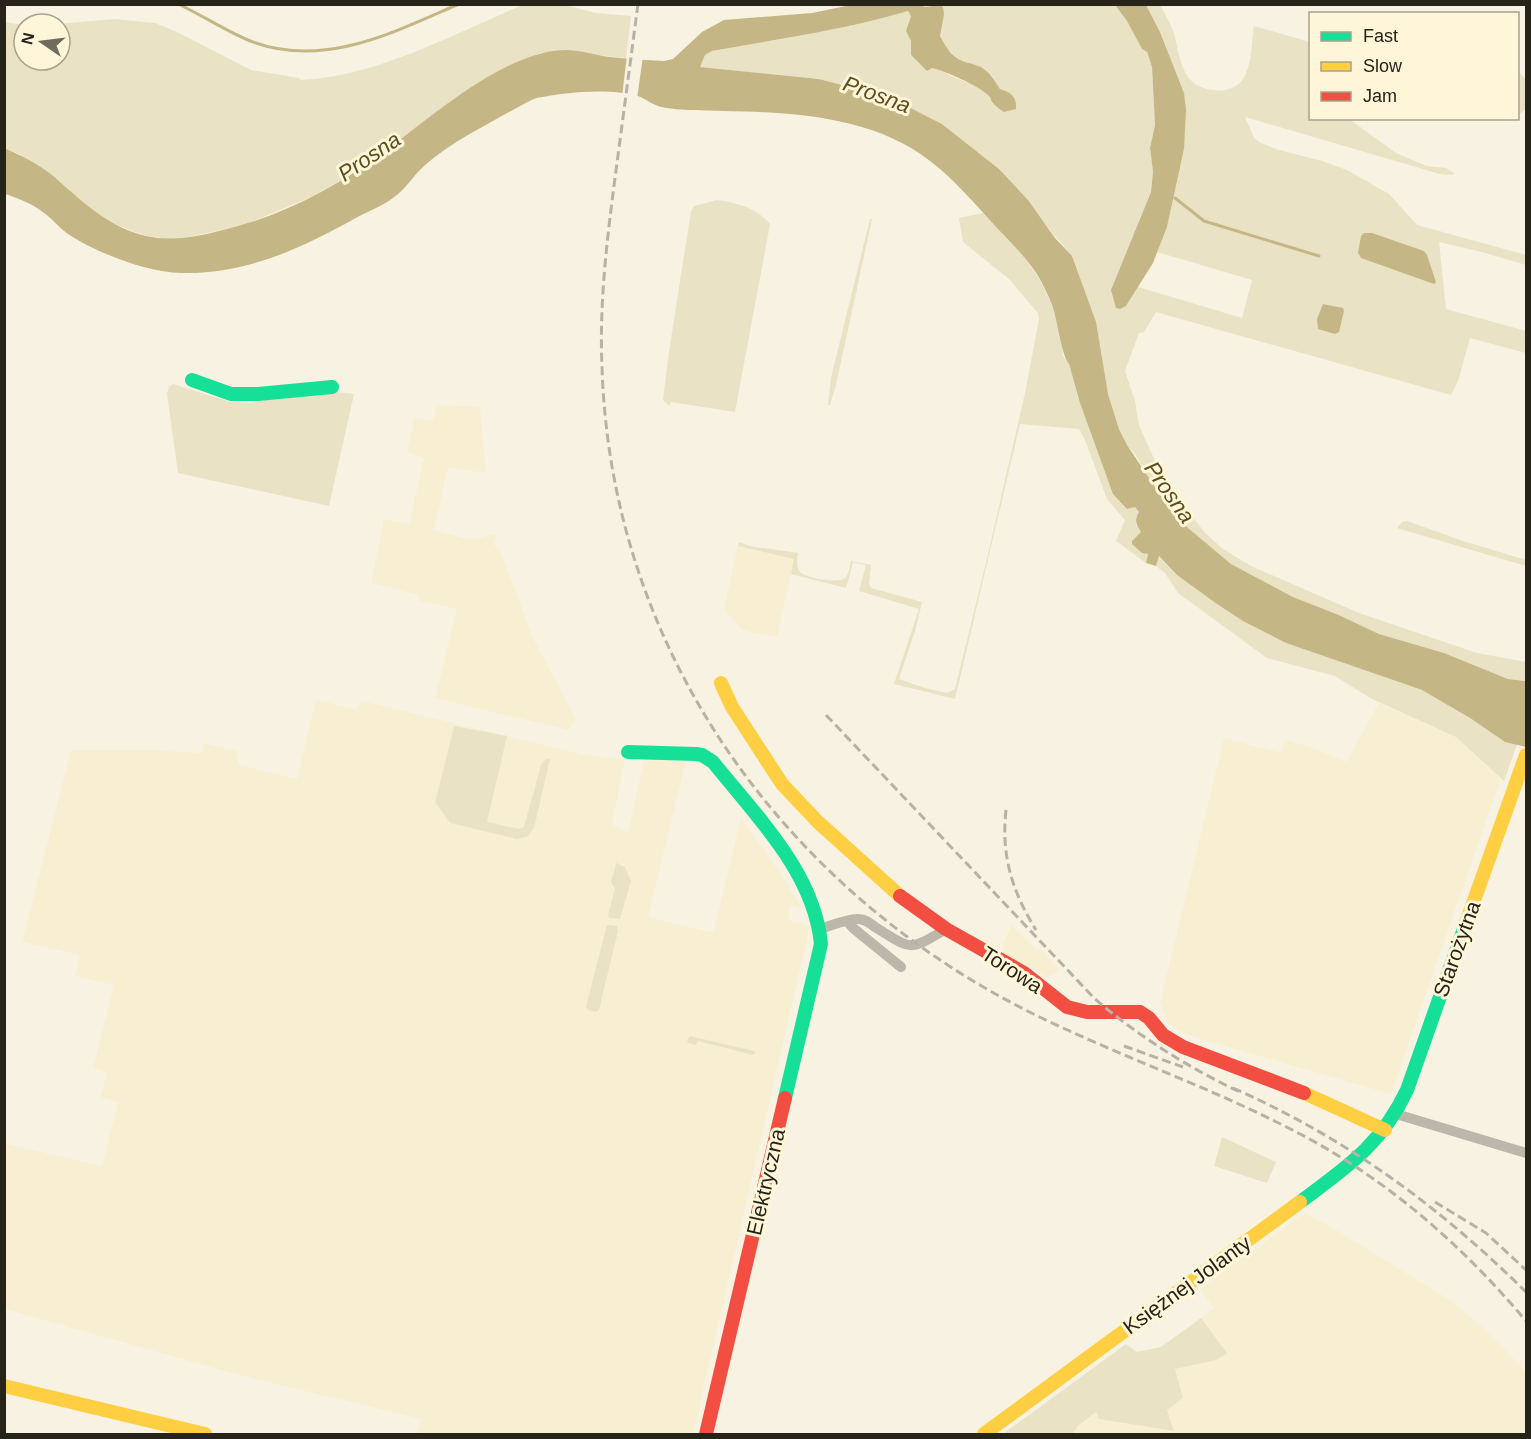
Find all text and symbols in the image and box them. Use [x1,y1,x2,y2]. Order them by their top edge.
north arrow [12,12,72,72]
legend [1309,12,1519,120]
text: Fast [1363,26,1398,46]
text: N [18,31,38,46]
text: Slow [1363,56,1403,76]
water label: Prosna [840,71,914,118]
text: Jam [1363,86,1397,106]
water label: Prosna [333,127,405,186]
water label: Prosna [1139,457,1200,528]
street label: Starożytna [1429,897,1485,1000]
street label: Torowa [978,941,1047,998]
street label: Elektryczna [742,1126,789,1237]
street label: Księżnej Jolanty [1119,1230,1255,1338]

